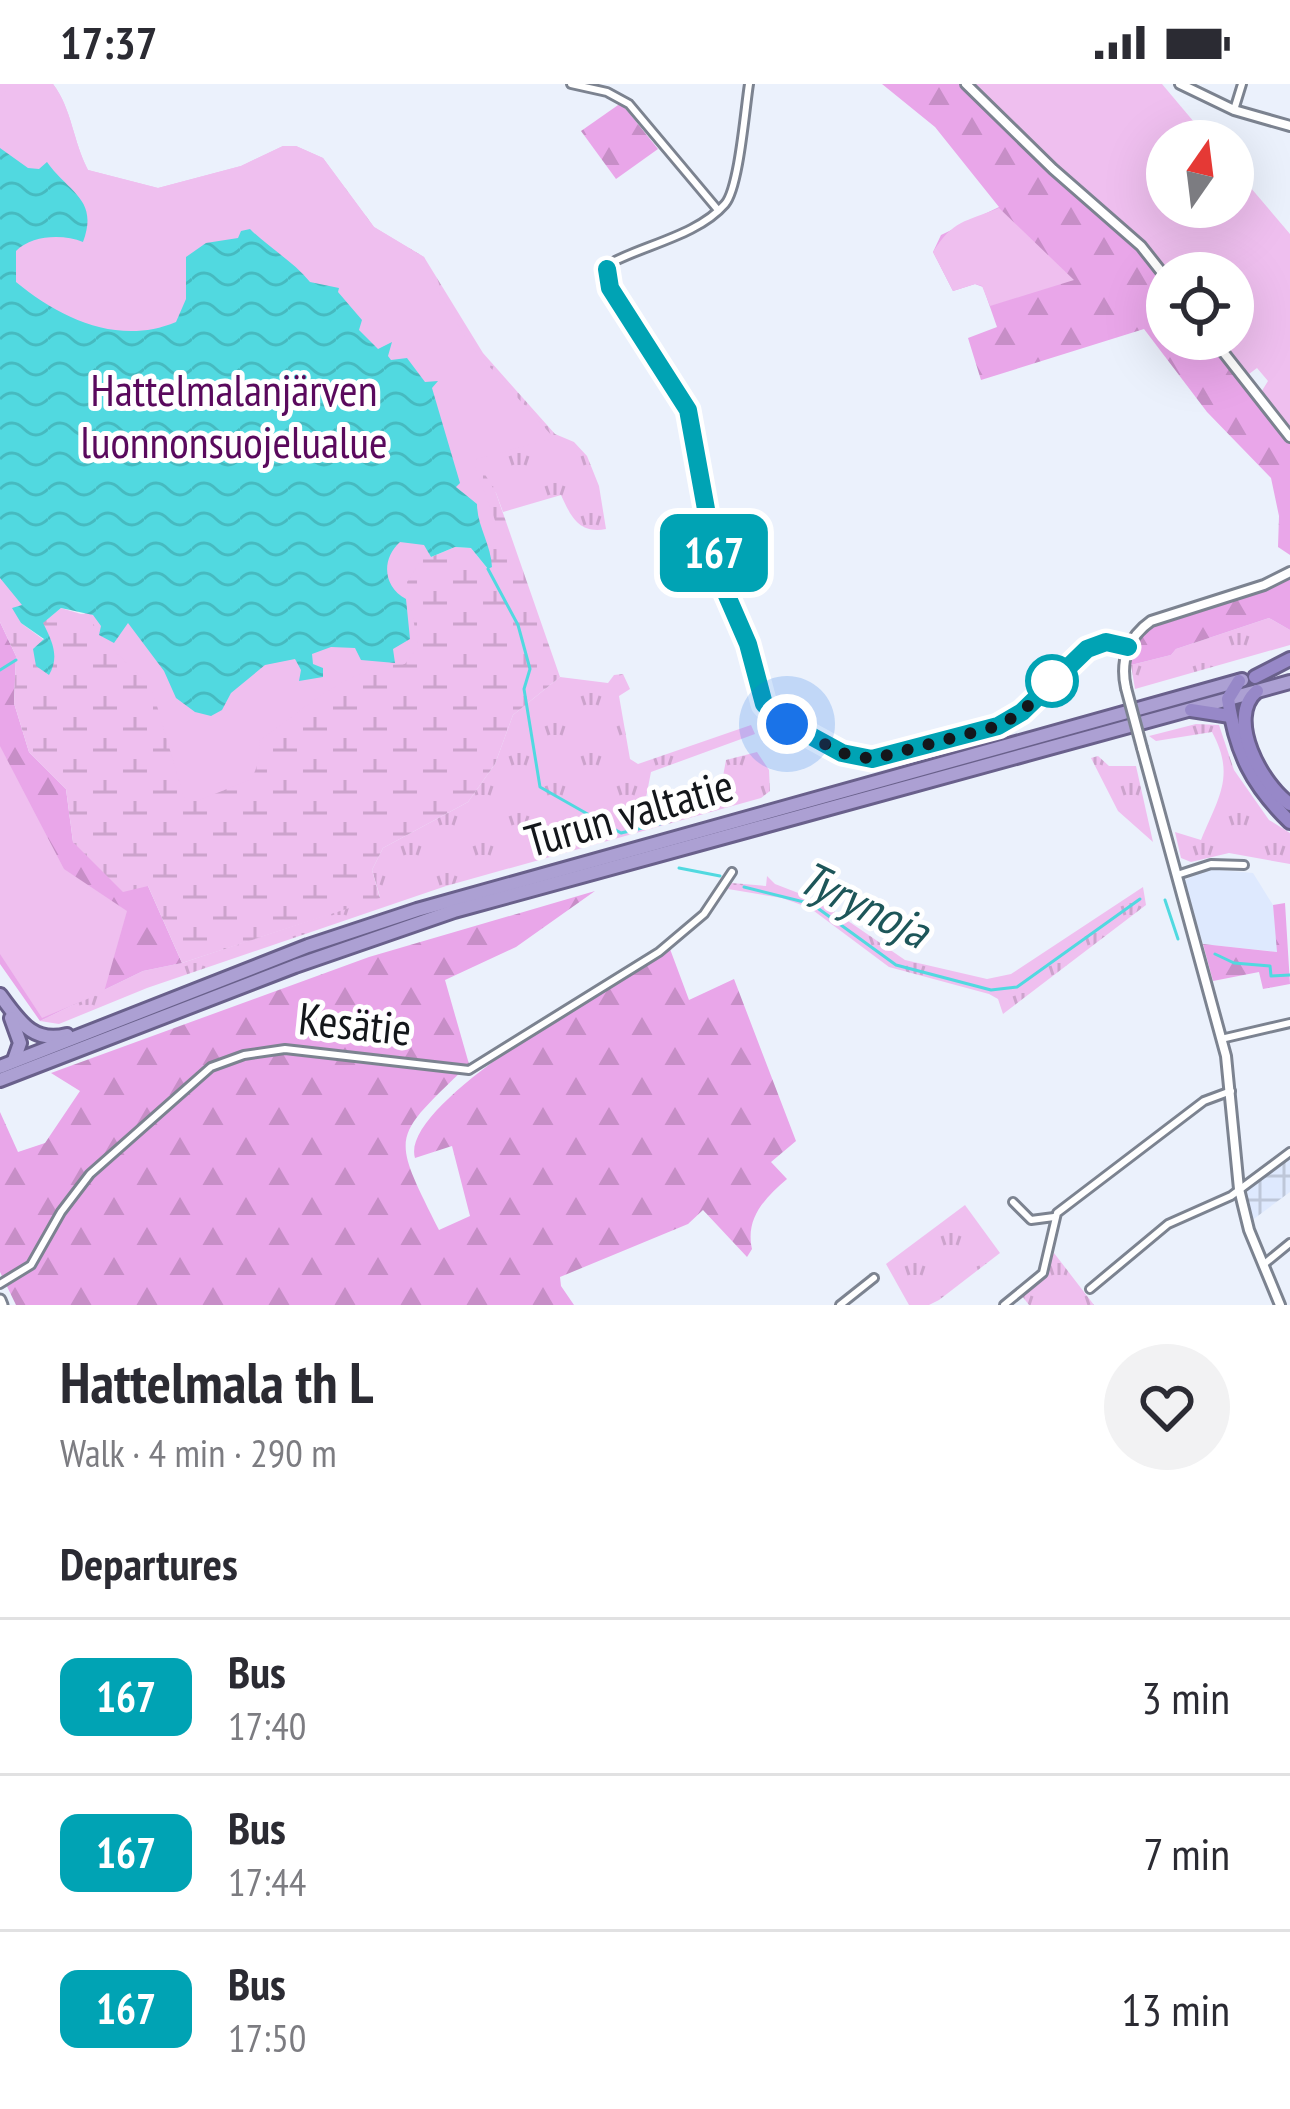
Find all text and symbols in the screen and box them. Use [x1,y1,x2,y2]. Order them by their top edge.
text: 17:37 [60,13,157,71]
north arrow [1146,120,1254,228]
map controls [1146,120,1254,360]
button: locate [1146,252,1254,360]
park label: Hattelmalanjärven luonnonsuojelualue [80,360,388,470]
line badge: 167 [645,514,783,592]
text: 167 [684,525,744,580]
unlabelled marker [1027,656,1077,706]
your location [757,694,817,754]
street label: Turun valtatie [518,755,739,869]
water label: Tyrynoja [789,845,942,962]
street label: Kesätie [296,988,414,1058]
button: heart [1104,1344,1230,1470]
text: Hattelmala th L [60,1345,373,1419]
text: Walk · 4 min · 290 m [60,1427,337,1478]
text: Departures [60,1534,238,1592]
text: Bus [228,1642,286,1700]
text: 3 min [1141,1668,1230,1726]
text: 167 [96,1669,156,1724]
text: 17:40 [228,1700,306,1751]
text: Bus [228,1798,286,1856]
text: 7 min [1143,1824,1230,1882]
text: 167 [96,1825,156,1880]
text: 17:44 [228,1856,306,1907]
text: Bus [228,1954,286,2012]
text: 13 min [1121,1980,1230,2038]
text: 167 [96,1981,156,2036]
text: 17:50 [228,2012,306,2063]

